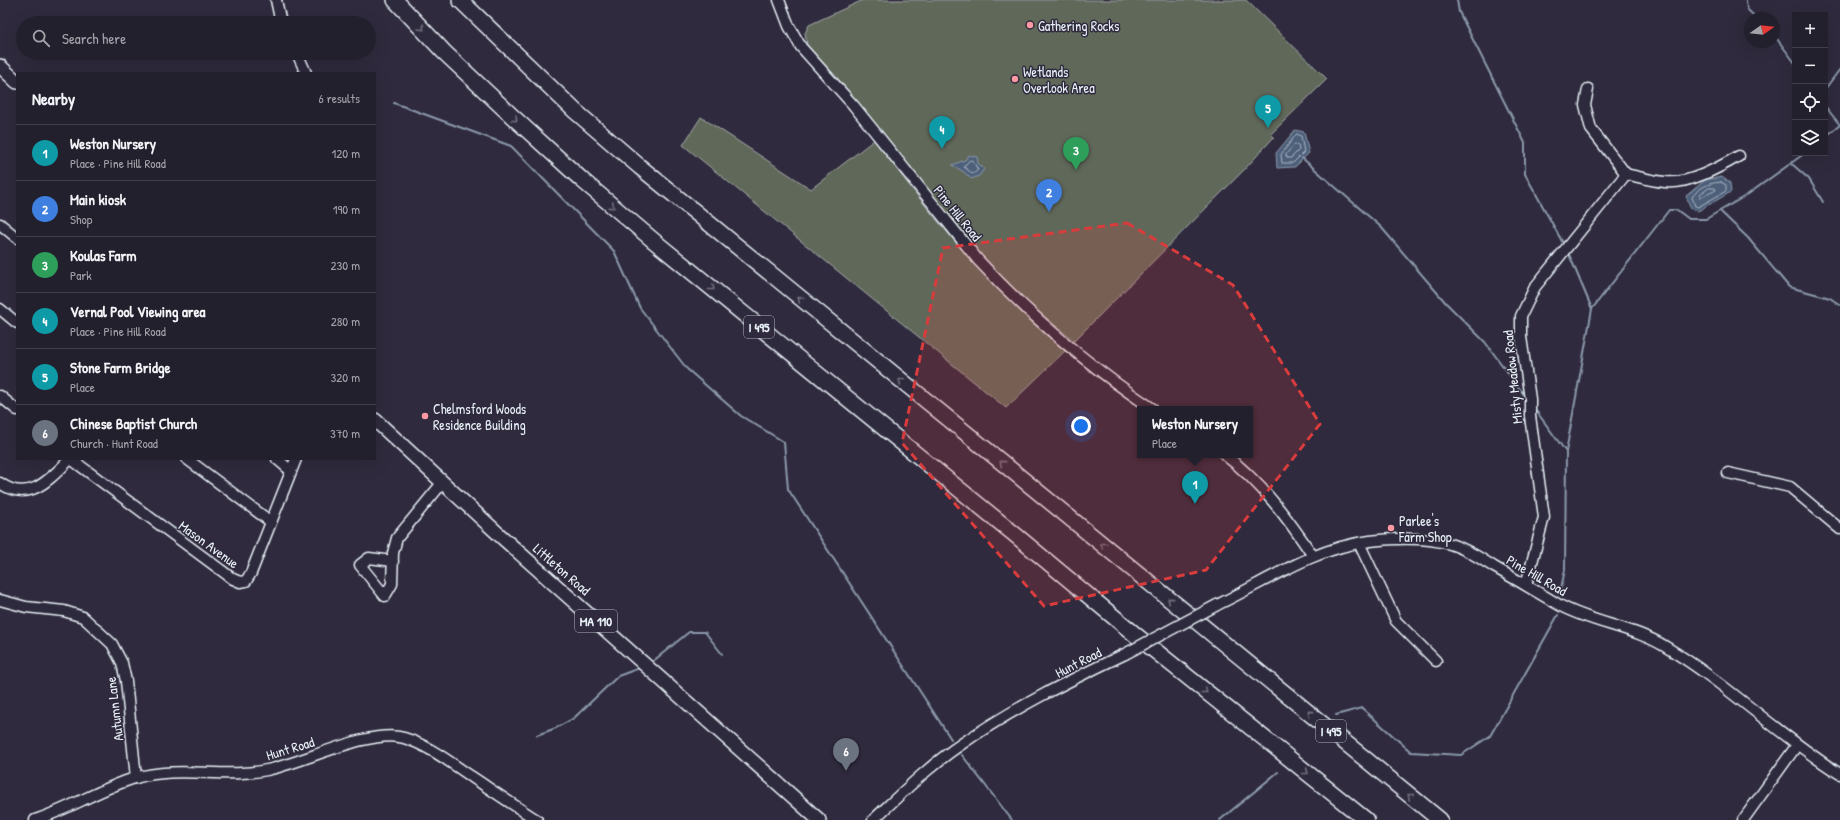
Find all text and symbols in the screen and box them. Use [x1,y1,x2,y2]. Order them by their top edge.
north arrow [1744,12,1780,48]
map controls [1792,12,1828,156]
button: + [1792,12,1828,48]
search box [16,16,376,60]
place label: Gathering Rocks [1038,16,1119,36]
marker: Gathering Rocks [1025,20,1035,30]
one-way arrow [417,24,424,31]
icon: search [30,27,52,49]
text: Search here [62,28,126,49]
button: − [1792,48,1828,84]
place label: Wetlands Overlook Area [1023,62,1095,97]
marker: Wetlands Overlook Area [1010,74,1020,84]
button: locate [1792,84,1828,120]
text: Nearby [32,87,75,110]
text: 6 results [319,89,360,107]
pin: 5 [1255,95,1281,128]
one-way arrow [510,114,518,122]
pin: 4 [929,116,955,149]
button: layers [1792,120,1828,156]
text: Weston Nursery [70,133,156,154]
pin: 3 [1063,137,1089,170]
text: 1 [43,144,47,162]
text: 120 m [332,144,360,162]
text: Place · Pine Hill Road [70,154,166,172]
pin: 2 [1036,179,1062,212]
street label: Pine Hill Road [930,181,987,245]
text: Main kiosk [70,189,126,210]
text: 2 [42,200,48,218]
text: 190 m [333,200,360,218]
one-way arrow [607,201,615,208]
text: Shop [70,210,92,228]
text: Koulas Farm [70,245,136,266]
text: 3 [42,256,48,274]
text: 230 m [330,256,360,274]
text: Park [70,266,92,284]
one-way arrow [708,284,715,291]
one-way arrow [798,296,805,303]
text: Vernal Pool Viewing area [70,301,206,322]
text: 4 [43,312,47,330]
text: 280 m [331,312,360,330]
road number: I 495 [744,316,774,338]
text: Place · Pine Hill Road [70,322,166,340]
street label: Misty Meadow Road [1498,329,1527,425]
text: Stone Farm Bridge [70,357,170,378]
text: 5 [42,368,48,386]
text: 320 m [330,368,360,386]
text: Place [70,378,95,396]
one-way arrow [899,378,906,385]
place label: Chelmsford Woods Residence Building [433,399,526,435]
popup [1137,406,1253,458]
marker: Chelmsford Woods Residence Building [420,411,430,421]
text: Chinese Baptist Church [70,413,197,434]
text: Weston Nursery [1152,413,1238,434]
your location [1071,416,1091,436]
text: 6 [42,424,48,442]
text: 370 m [330,424,360,442]
text: Church · Hunt Road [70,434,158,452]
text: Place [1152,434,1177,452]
one-way arrow [999,461,1006,468]
pin: 1 [1182,471,1208,504]
place label: Parlee's Farm Shop [1398,511,1452,547]
street label: Mason Avenue [175,516,243,572]
marker: Parlee's Farm Shop [1386,523,1396,533]
street label: Littleton Road [529,539,595,600]
one-way arrow [1100,542,1107,549]
street label: Pine Hill Road [1503,550,1571,600]
one-way arrow [1167,598,1174,605]
road number: MA 110 [575,610,617,632]
street label: Hunt Road [1052,642,1105,682]
street label: Autumn Lane [101,675,127,742]
one-way arrow [1200,686,1207,693]
one-way arrow [1307,710,1314,717]
road number: I 495 [1316,720,1346,742]
street label: Hunt Road [264,732,317,764]
pin: 6 [833,738,859,771]
one-way arrow [1302,768,1309,775]
one-way arrow [1407,793,1415,800]

